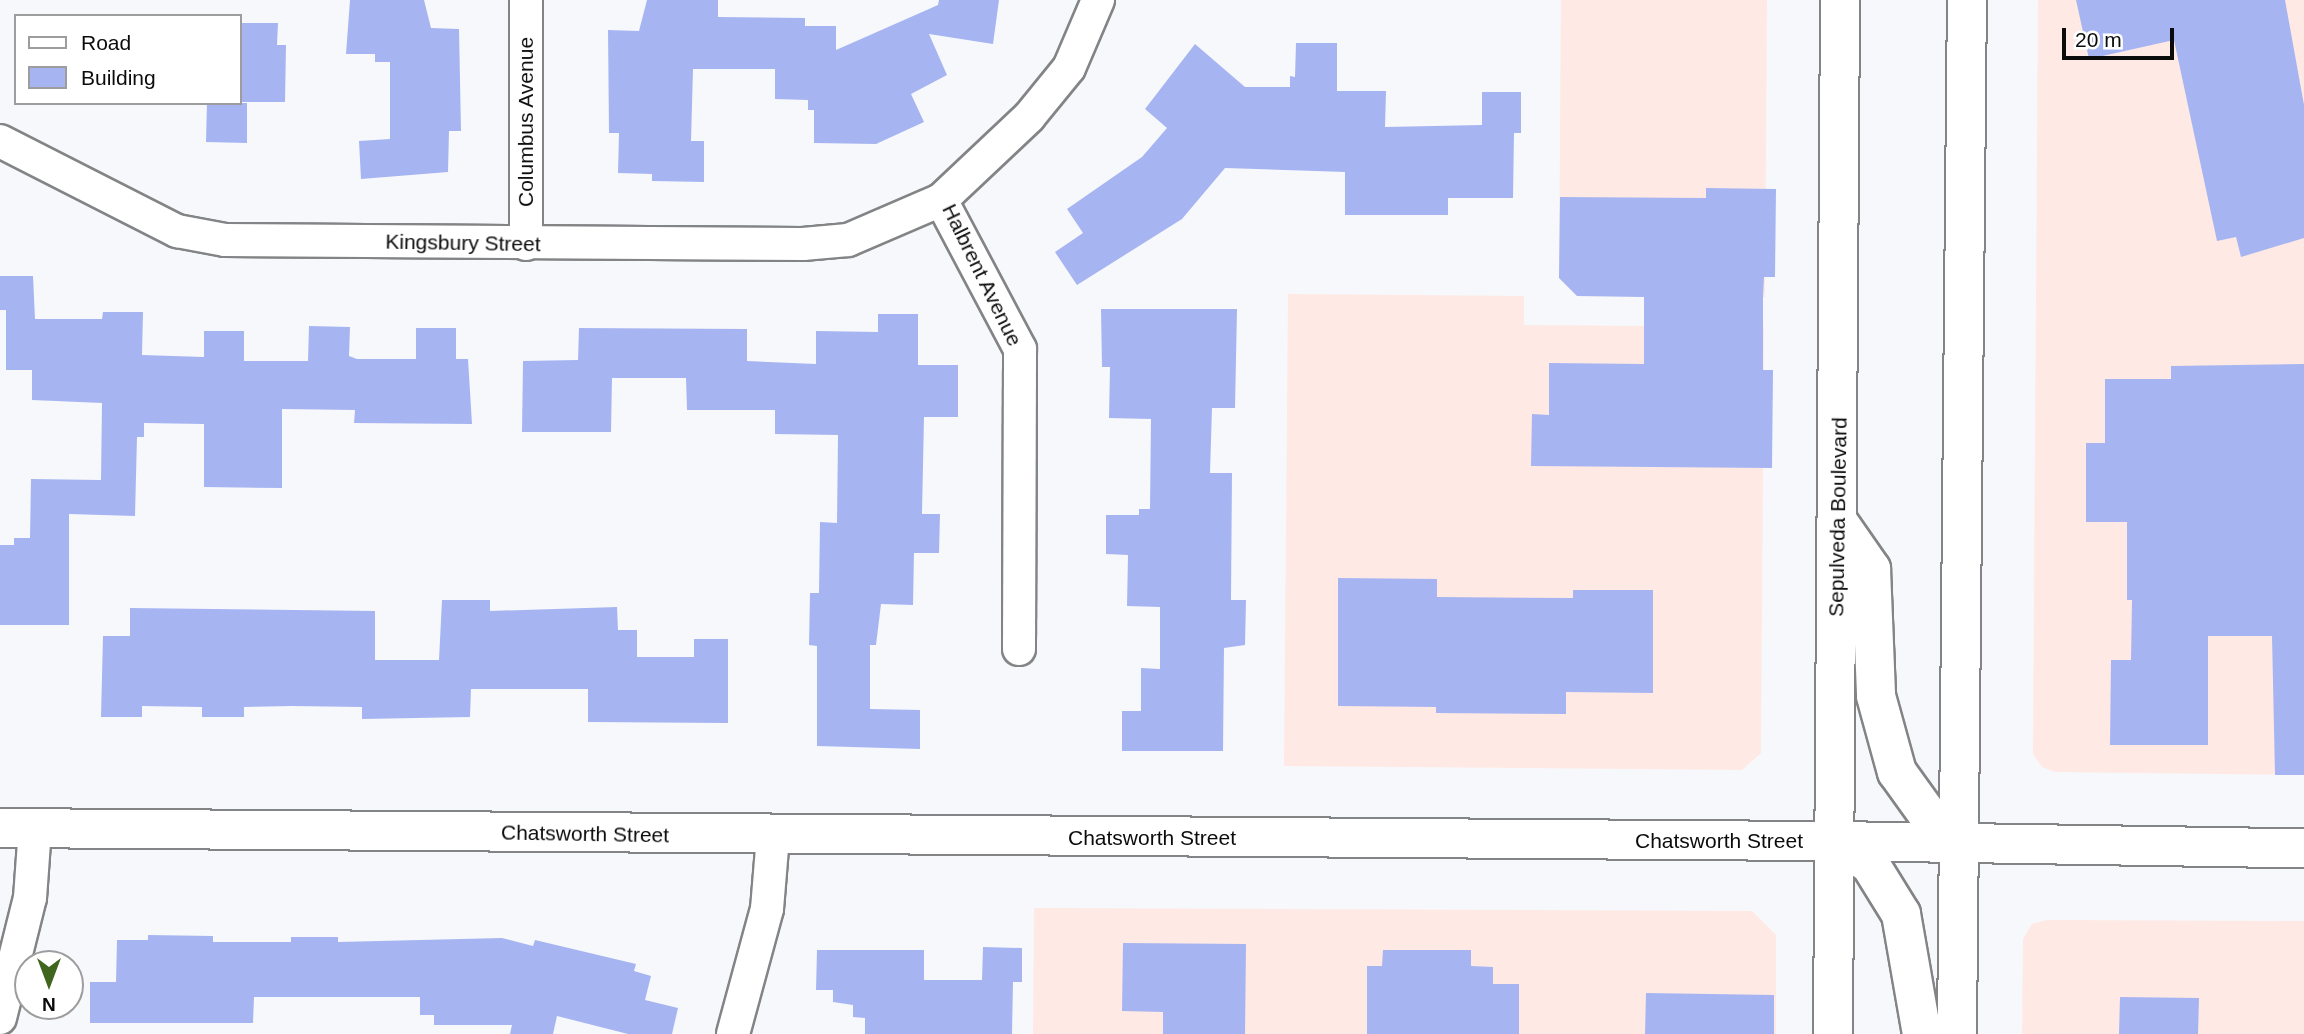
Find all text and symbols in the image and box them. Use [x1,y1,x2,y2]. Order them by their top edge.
legend [14,14,242,105]
scale bar [2066,14,2178,58]
text: 20 m [2075,28,2122,51]
text: Road [81,31,131,54]
street label: Columbus Avenue [513,36,539,208]
text: Building [81,66,156,89]
street label: Halbrent Avenue [936,199,1028,351]
street label: Kingsbury Street [385,229,541,257]
street label: Sepulveda Boulevard [1824,417,1852,617]
street label: Chatsworth Street [501,820,669,848]
street label: Chatsworth Street [1068,825,1236,851]
street label: Chatsworth Street [1635,828,1803,854]
north arrow [14,950,84,1020]
text: N [42,994,56,1015]

